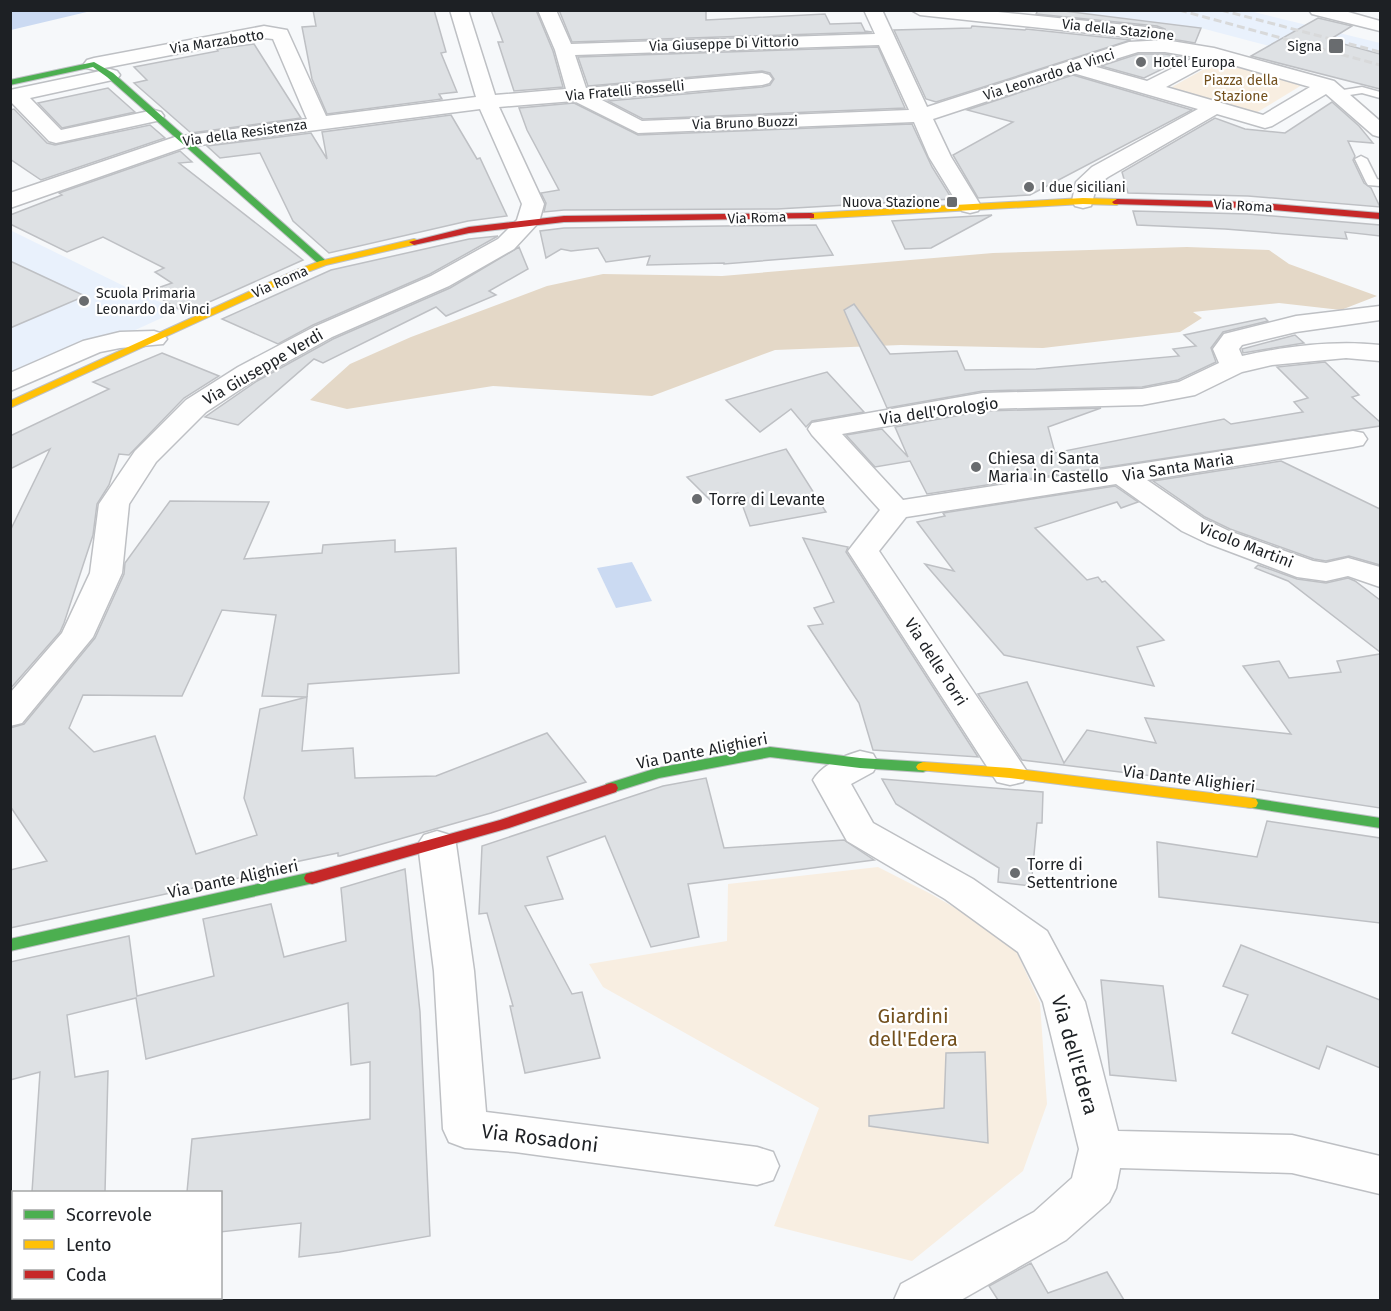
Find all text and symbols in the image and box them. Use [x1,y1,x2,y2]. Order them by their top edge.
street label: Via della Stazione [1061,16,1175,44]
street label: Via Marzabotto [169,26,265,58]
street label: Via Giuseppe Di Vittorio [649,33,799,55]
marker: Signa [1327,37,1345,55]
place label: Signa [1287,38,1322,55]
street label: Via Leonardo da Vinci [981,46,1117,104]
place label: Hotel Europa [1153,54,1235,71]
marker: Hotel Europa [1134,55,1148,69]
park label: Piazza della Stazione [1204,72,1278,105]
street label: Via Fratelli Rosselli [565,77,685,105]
street label: Via Bruno Buozzi [692,113,798,133]
street label: Via della Resistenza [182,116,308,150]
place label: I due siciliani [1041,179,1126,196]
marker: I due siciliani [1022,180,1036,194]
place label: Nuova Stazione [842,194,940,211]
marker: Nuova Stazione [945,195,959,209]
street label: Via Roma [1213,196,1273,216]
street label: Via Roma [727,208,787,228]
street label: Via Roma [250,262,310,302]
place label: Scuola Primaria Leonardo da Vinci [96,285,210,318]
marker: Scuola Primaria Leonardo da Vinci [77,294,91,308]
street label: Via Giuseppe Verdi [200,325,326,409]
street label: Via dell'Orologio [878,393,1000,429]
place label: Chiesa di Santa Maria in Castello [988,449,1109,486]
street label: Via Santa Maria [1121,449,1235,485]
marker: Chiesa di Santa Maria in Castello [969,460,983,474]
place label: Torre di Levante [709,490,825,509]
marker: Torre di Levante [690,492,704,506]
street label: Vicolo Martini [1196,518,1296,572]
street label: Via delle Torri [901,615,971,709]
street label: Via Dante Alighieri [635,729,769,773]
street label: Via Dante Alighieri [1122,761,1256,797]
place label: Torre di Settentrione [1027,855,1118,892]
street label: Via Dante Alighieri [166,856,300,902]
marker: Torre di Settentrione [1008,866,1022,880]
street label: Via dell'Edera [1047,993,1103,1117]
park label: Giardini dell'Edera [868,1004,958,1051]
street label: Via Rosadoni [480,1119,600,1157]
legend [12,1191,222,1299]
text: Scorrevole [66,1204,152,1226]
text: Lento [66,1234,112,1256]
text: Coda [66,1264,107,1286]

